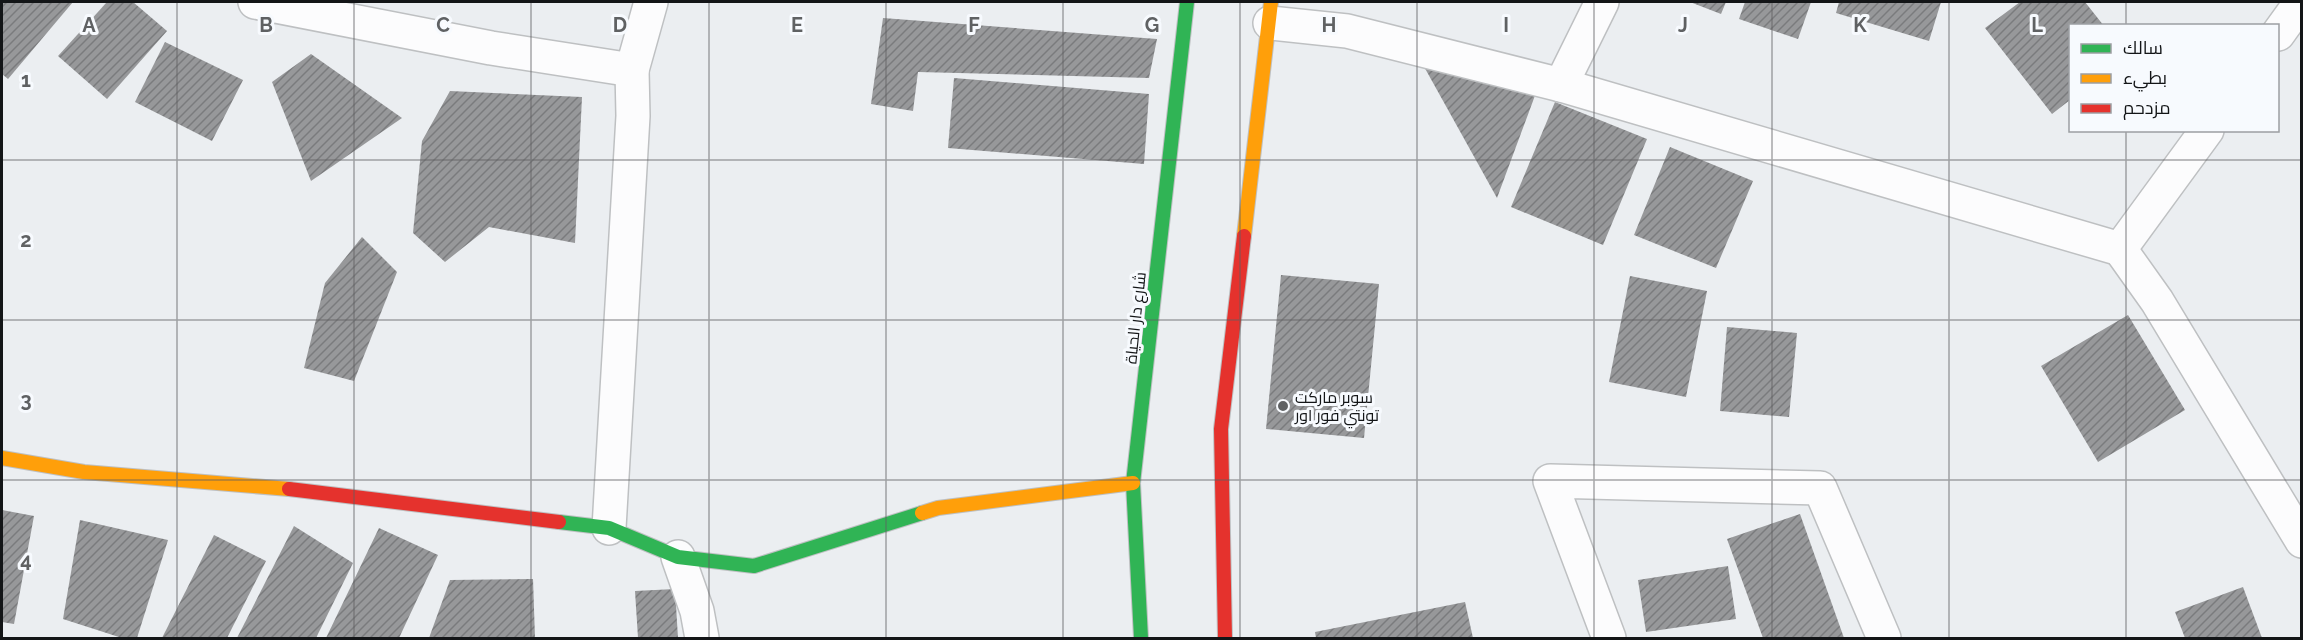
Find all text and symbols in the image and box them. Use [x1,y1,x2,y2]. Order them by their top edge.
text: A [82,13,96,37]
text: B [259,13,273,37]
text: C [436,13,450,37]
text: D [613,13,627,37]
text: E [791,13,803,37]
text: F [968,13,980,37]
text: G [1145,13,1159,37]
text: H [1322,13,1336,37]
text: I [1503,13,1509,37]
text: J [1678,13,1688,37]
text: K [1853,13,1867,37]
text: L [2031,13,2043,37]
legend [2069,24,2279,132]
text: سالك [2123,37,2163,58]
text: بطيء [2123,67,2167,92]
text: 1 [21,68,31,92]
text: مزدحم [2123,97,2171,120]
text: 2 [20,228,32,252]
street label: شارع دار الحياة [1121,271,1152,365]
text: 3 [20,388,32,412]
place label: سوبر ماركت تونتي فور اور [1294,388,1380,429]
marker: سوبر ماركت تونتي فور اور [1276,399,1290,413]
text: 4 [20,548,32,572]

